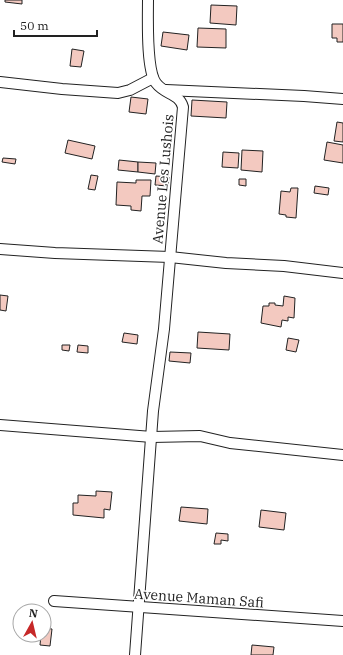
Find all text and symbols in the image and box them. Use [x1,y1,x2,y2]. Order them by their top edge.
scale bar [14,12,97,38]
text: 50 m [20,18,49,33]
street label: Avenue Les Lushois [148,113,178,244]
street label: Avenue Maman Safi [133,584,265,612]
north arrow [12,603,52,643]
text: N [28,606,39,621]

